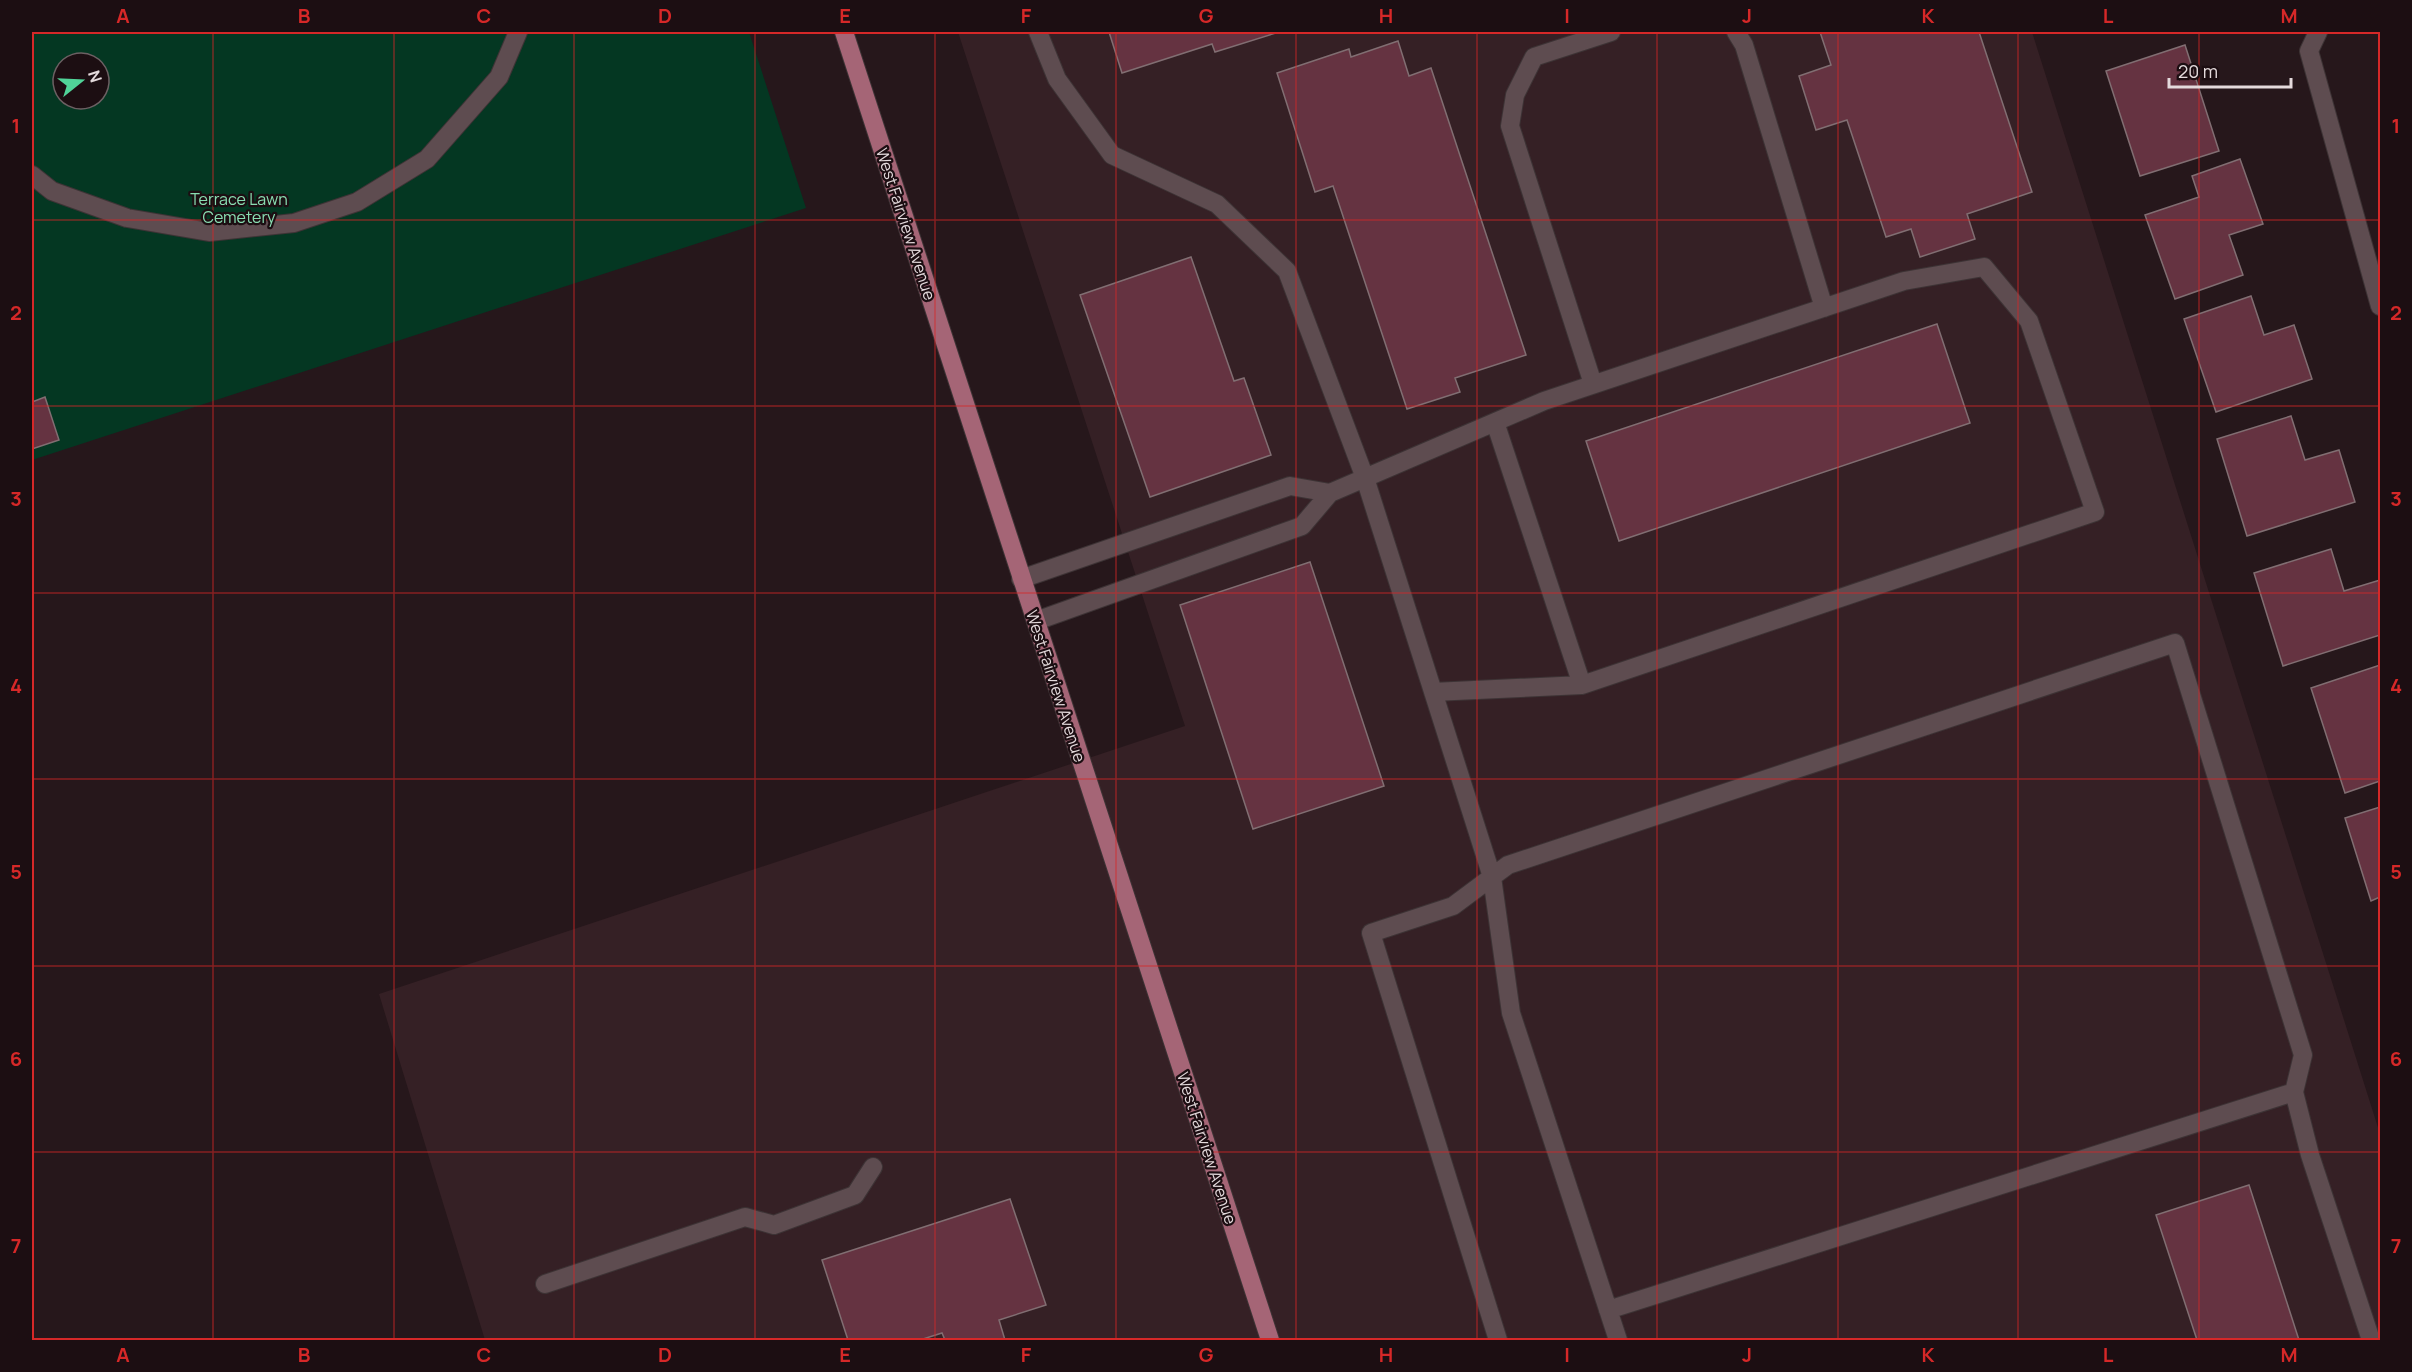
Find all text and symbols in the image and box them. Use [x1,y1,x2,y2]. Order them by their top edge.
text: A [116,2,130,29]
text: B [298,2,311,29]
text: C [477,2,491,29]
text: D [658,2,672,29]
text: E [839,2,851,29]
text: F [1021,2,1032,29]
text: G [1199,2,1214,29]
text: H [1379,2,1393,29]
text: I [1564,2,1570,29]
text: J [1742,2,1752,29]
text: K [1922,2,1935,29]
text: L [2103,2,2114,29]
text: M [2280,2,2298,29]
north arrow [51,51,111,111]
scale bar [2169,51,2290,89]
text: 20 m [2178,59,2218,83]
text: N [83,67,108,85]
text: 1 [12,112,20,139]
text: 1 [2392,112,2400,139]
street label: West Fairview Avenue [871,145,941,303]
park label: Terrace Lawn Cemetery [190,188,288,228]
text: 2 [10,299,22,326]
text: 2 [2390,299,2402,326]
text: 3 [10,485,22,512]
text: 3 [2390,485,2402,512]
street label: West Fairview Avenue [1021,607,1091,765]
text: 4 [10,672,22,699]
text: 4 [2390,672,2402,699]
text: 5 [10,858,22,885]
text: 5 [2390,858,2402,885]
text: 6 [10,1045,22,1072]
text: 6 [2390,1045,2402,1072]
street label: West Fairview Avenue [1172,1069,1242,1227]
text: 7 [11,1232,21,1259]
text: 7 [2391,1232,2401,1259]
text: A [116,1341,130,1368]
text: B [298,1341,311,1368]
text: C [477,1341,491,1368]
text: D [658,1341,672,1368]
text: E [839,1341,851,1368]
text: F [1021,1341,1032,1368]
text: G [1199,1341,1214,1368]
text: H [1379,1341,1393,1368]
text: I [1564,1341,1570,1368]
text: J [1742,1341,1752,1368]
text: K [1922,1341,1935,1368]
text: L [2103,1341,2114,1368]
text: M [2280,1341,2298,1368]

